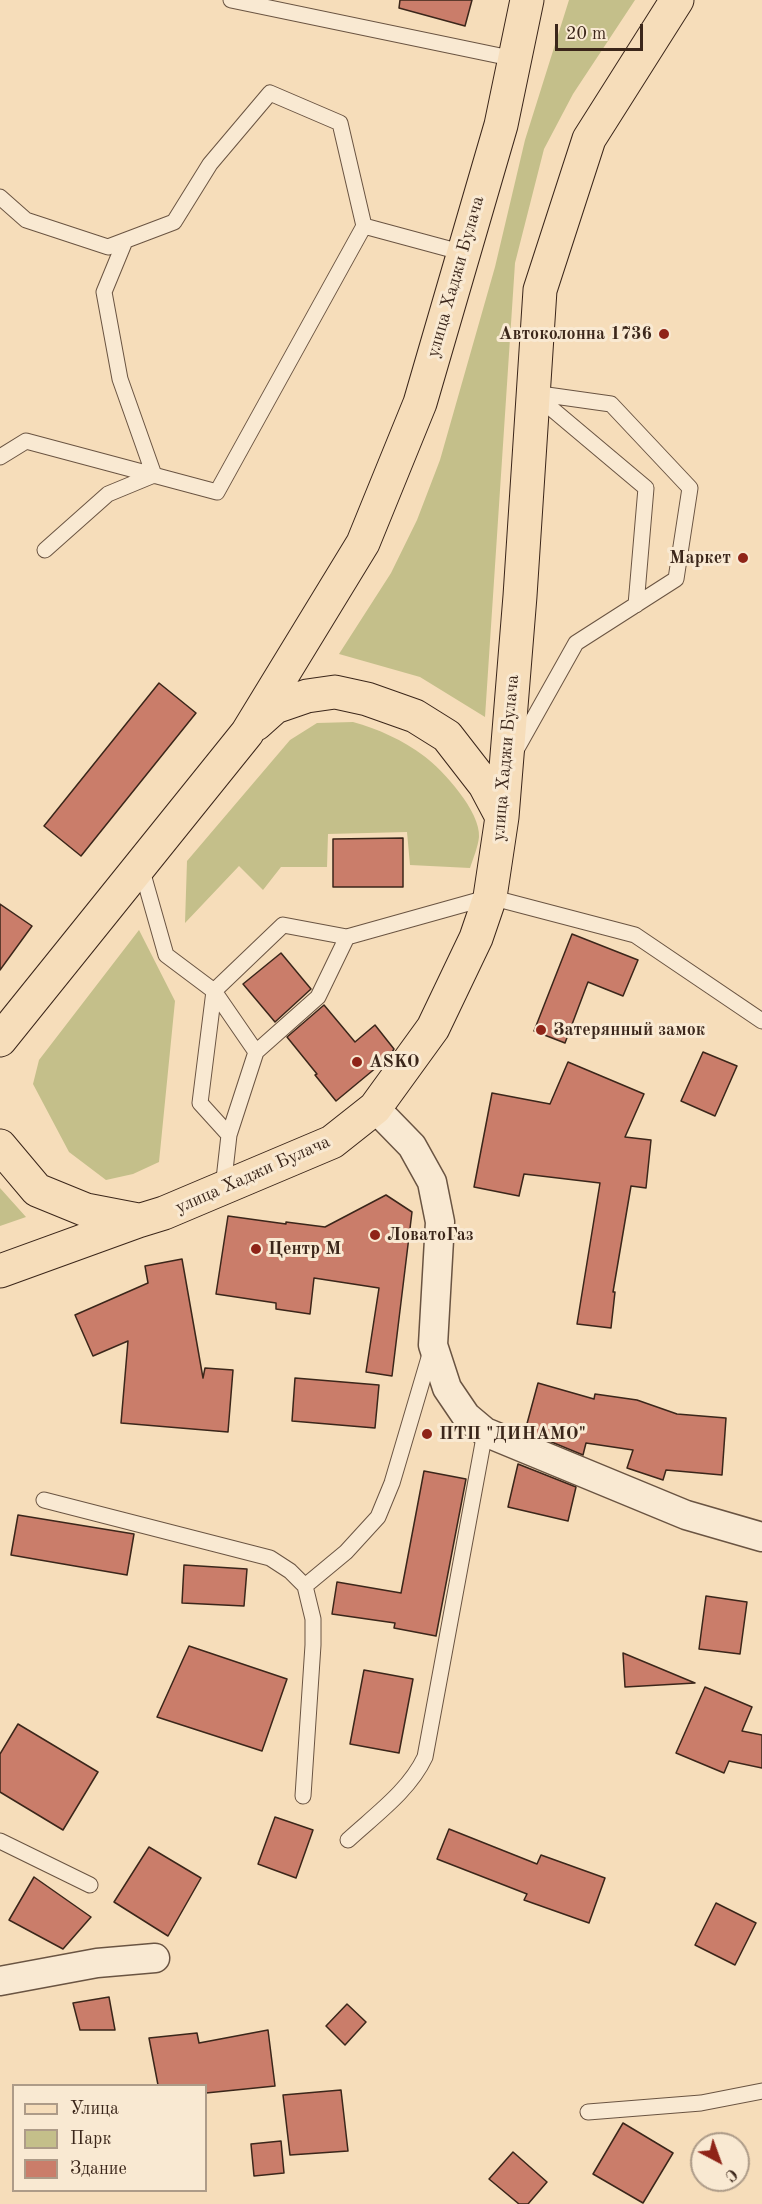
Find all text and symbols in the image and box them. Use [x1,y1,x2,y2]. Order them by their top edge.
scale bar [558,12,646,50]
text: 20 m [566,25,606,43]
street label: улица Хаджи Булача [423,194,489,360]
place label: Автоколонна 1736 [499,323,652,345]
marker: Автоколонна 1736 [657,327,671,341]
place label: Маркет [669,547,731,569]
marker: Маркет [736,551,750,565]
street label: улица Хаджи Булача [488,674,524,842]
place label: Затерянный замок [553,1019,705,1041]
marker: Затерянный замок [534,1023,548,1037]
place label: ASKO [369,1051,420,1073]
marker: ASKO [350,1055,364,1069]
street label: улица Хаджи Булача [172,1131,334,1219]
place label: ЛоватоГаз [387,1224,474,1246]
marker: ЛоватоГаз [368,1228,382,1242]
place label: Центр М [268,1238,341,1260]
marker: Центр М [249,1242,263,1256]
place label: ПТП "ДИНАМО" [439,1423,586,1445]
marker: ПТП "ДИНАМО" [420,1427,434,1441]
legend [12,2084,207,2192]
text: Улица [70,2100,119,2118]
text: Парк [70,2130,111,2148]
north arrow [690,2132,750,2192]
text: Здание [70,2160,127,2178]
text: С [721,2165,740,2184]

